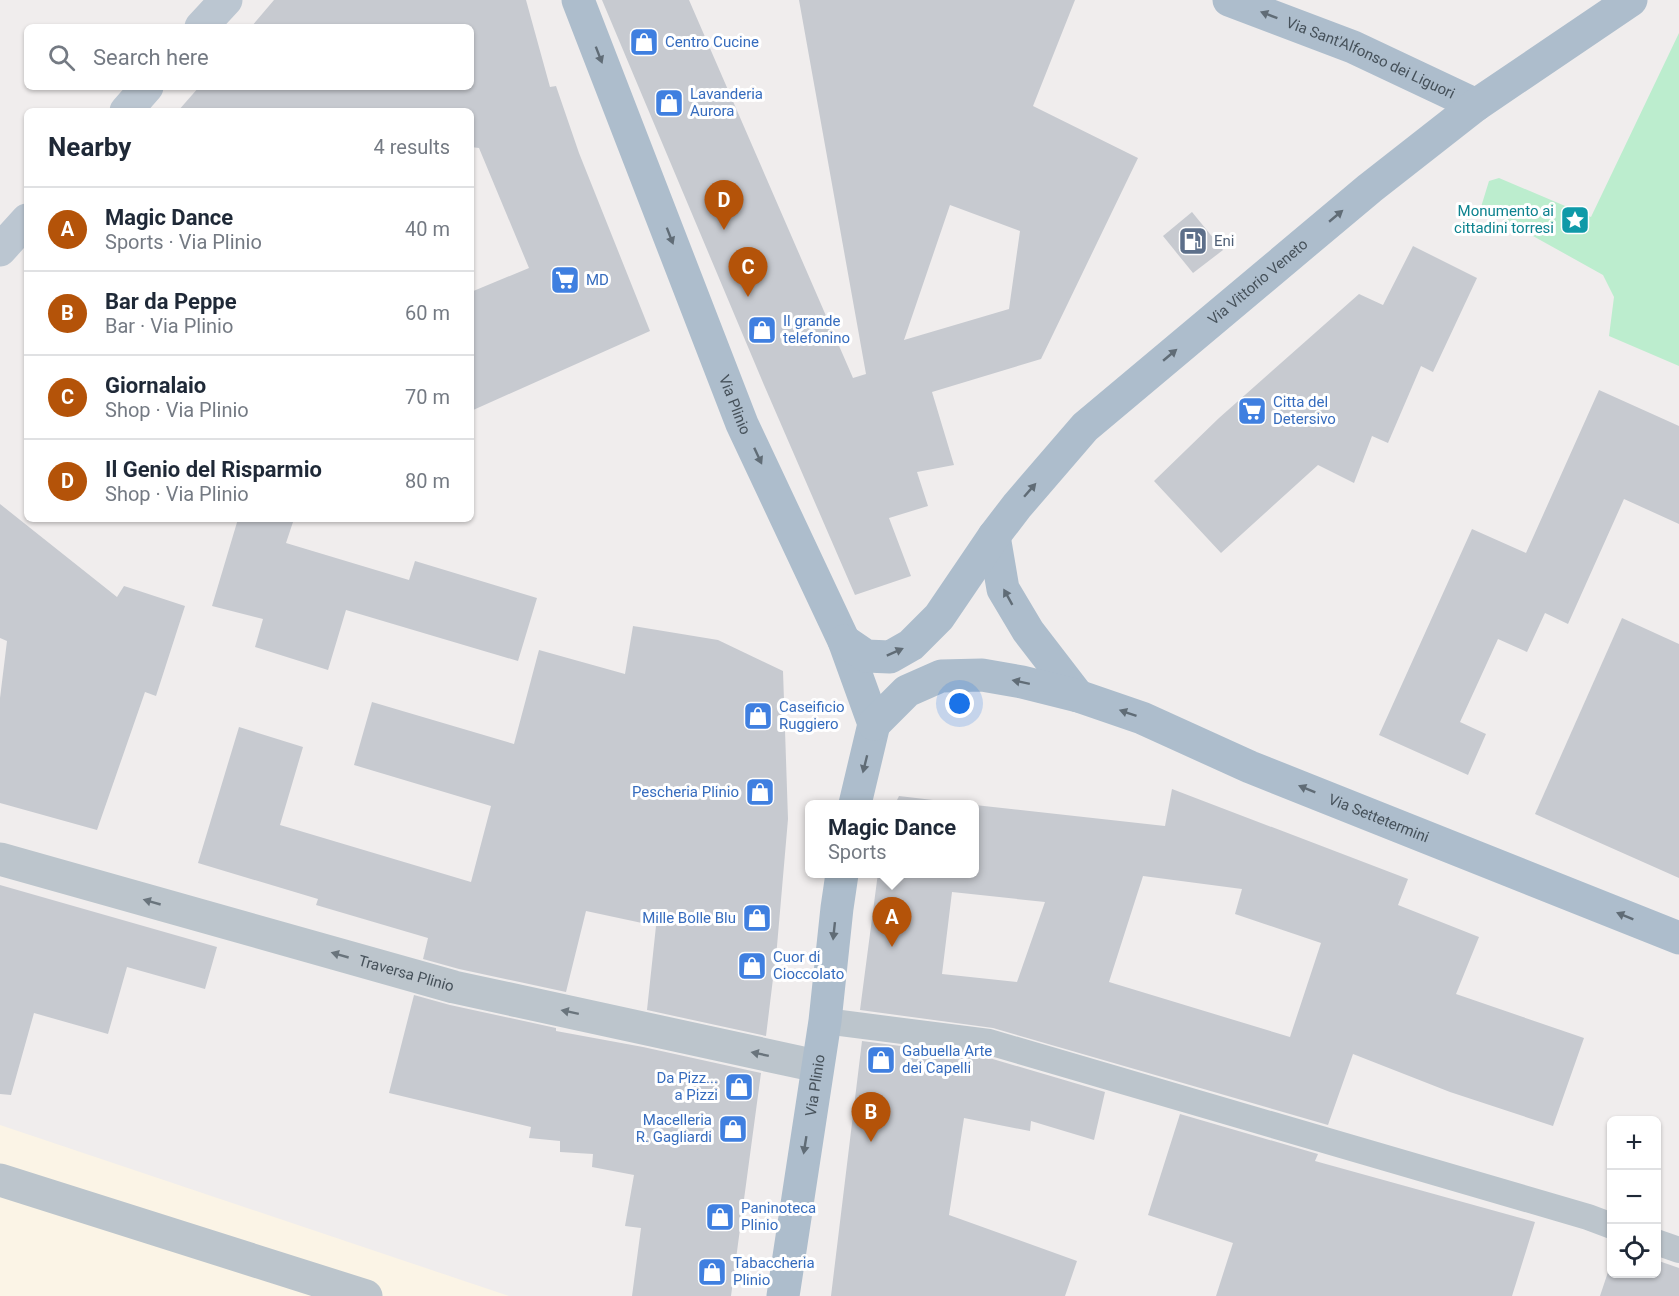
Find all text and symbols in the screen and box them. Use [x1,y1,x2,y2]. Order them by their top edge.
one-way arrow [1260,10,1278,19]
street label: Via Sant'Alfonso dei Liguori [1284,13,1458,103]
search box [24,24,474,90]
shop icon: Centro Cucine [628,26,660,58]
place label: Centro Cucine [665,33,759,51]
icon: search [45,41,78,74]
text: Search here [93,45,209,70]
one-way arrow [595,46,605,64]
place label: Lavanderia Aurora [690,85,763,120]
shop icon: Lavanderia Aurora [653,87,685,119]
text: Nearby [48,132,131,162]
text: 4 results [374,135,450,159]
pin: D [704,180,744,230]
place label: Monumento ai cittadini torresi [1454,202,1554,237]
place icon: Monumento ai cittadini torresi [1559,204,1591,236]
text: Magic Dance [105,205,233,230]
one-way arrow [1328,210,1344,223]
text: A [61,217,74,241]
text: 40 m [405,217,450,241]
fuel station icon: Eni [1177,225,1209,257]
one-way arrow [665,228,675,246]
text: Sports · Via Plinio [105,230,262,254]
place label: Eni [1214,232,1234,250]
street label: Via Vittorio Veneto [1204,235,1311,329]
pin: C [728,248,768,297]
supermarket icon: MD [549,264,581,296]
place label: MD [586,271,609,289]
text: Bar da Peppe [105,289,237,314]
text: B [61,301,74,325]
text: 60 m [405,301,450,325]
place label: Il grande telefonino [783,312,850,347]
text: Bar · Via Plinio [105,314,233,338]
shop icon: Il grande telefonino [746,314,778,346]
one-way arrow [1162,349,1178,362]
street label: Via Plinio [715,372,755,437]
text: Giornalaio [105,373,206,398]
text: C [61,385,74,409]
text: 70 m [405,385,450,409]
place label: Citta del Detersivo [1273,393,1336,428]
supermarket icon: Citta del Detersivo [1236,395,1268,427]
text: Shop · Via Plinio [105,398,249,422]
one-way arrow [753,448,762,465]
text: Il Genio del Risparmio [105,457,322,482]
text: D [61,469,74,493]
text: 80 m [405,469,450,493]
text: Shop · Via Plinio [105,482,249,506]
one-way arrow [1023,483,1036,498]
one-way arrow [1003,589,1013,606]
one-way arrow [887,648,904,657]
one-way arrow [1012,677,1031,687]
your location [945,689,974,718]
place label: Caseificio Ruggiero [779,698,845,733]
shop icon: Caseificio Ruggiero [742,700,774,732]
one-way arrow [1118,708,1136,718]
one-way arrow [859,755,869,774]
shop icon: Pescheria Plinio [744,776,776,808]
place label: Pescheria Plinio [632,783,739,801]
one-way arrow [1298,784,1316,793]
street label: Via Settetermini [1326,790,1432,846]
popup [805,800,979,878]
text: Magic Dance [828,815,956,840]
text: Sports [828,840,887,864]
one-way arrow [143,897,161,906]
pin: A [872,898,912,947]
shop icon: Mille Bolle Blu [741,902,773,934]
place label: Mille Bolle Blu [642,909,736,927]
one-way arrow [1615,911,1633,921]
one-way arrow [829,922,839,941]
place label: Cuor di Cioccolato [773,948,844,983]
one-way arrow [331,950,349,959]
shop icon: Cuor di Cioccolato [736,950,768,982]
street label: Traversa Plinio [356,951,456,996]
one-way arrow [560,1007,579,1016]
place label: Gabuella Arte dei Capelli [902,1042,992,1077]
shop icon: Gabuella Arte dei Capelli [865,1044,897,1076]
one-way arrow [751,1048,770,1058]
street label: Via Plinio [802,1053,829,1118]
place label: Da Pizz... a Pizzi [656,1069,718,1104]
shop icon: Da Pizz... a Pizzi [723,1071,755,1103]
pin: B [852,1092,890,1142]
place label: Macelleria R. Gagliardi [636,1111,712,1146]
shop icon: Macelleria R. Gagliardi [717,1113,749,1145]
map controls [1607,1116,1661,1278]
button: + [1607,1116,1661,1170]
one-way arrow [801,1136,810,1155]
button: − [1607,1170,1661,1224]
place label: Paninoteca Plinio [741,1199,816,1234]
shop icon: Paninoteca Plinio [704,1201,736,1233]
button: locate [1607,1224,1661,1278]
place label: Tabaccheria Plinio [733,1254,815,1289]
shop icon: Tabaccheria Plinio [696,1256,728,1288]

